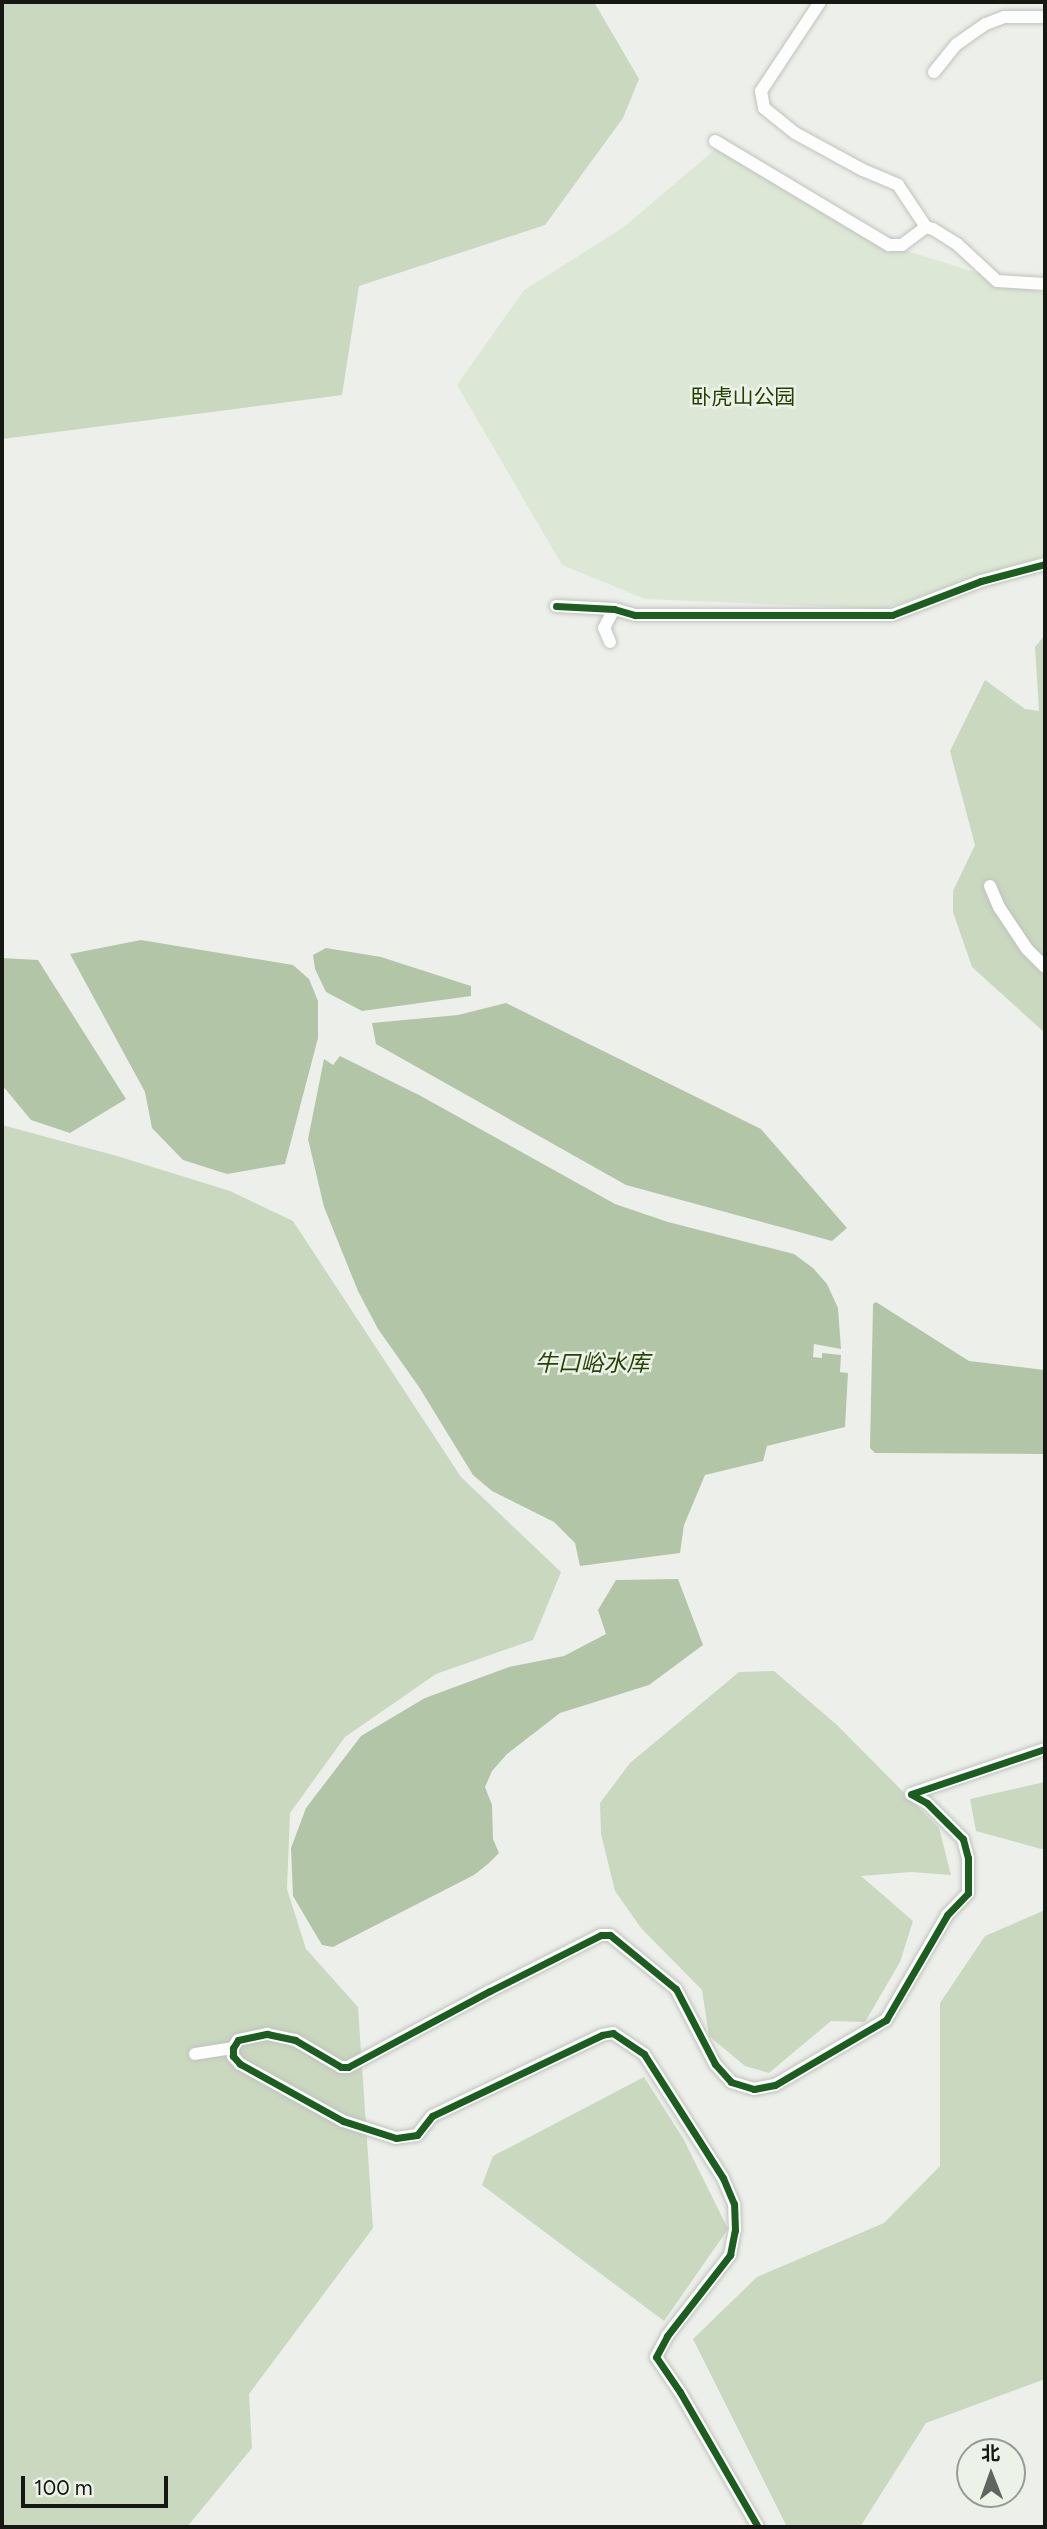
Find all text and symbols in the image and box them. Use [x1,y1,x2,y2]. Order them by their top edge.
park label: 卧虎山公园 [691,384,795,410]
water label: 牛口峪水库 [535,1349,649,1377]
north arrow [956,2438,1026,2508]
text: 北 [981,2442,1000,2465]
scale bar [24,2462,172,2506]
text: 100 m [34,2475,93,2500]

